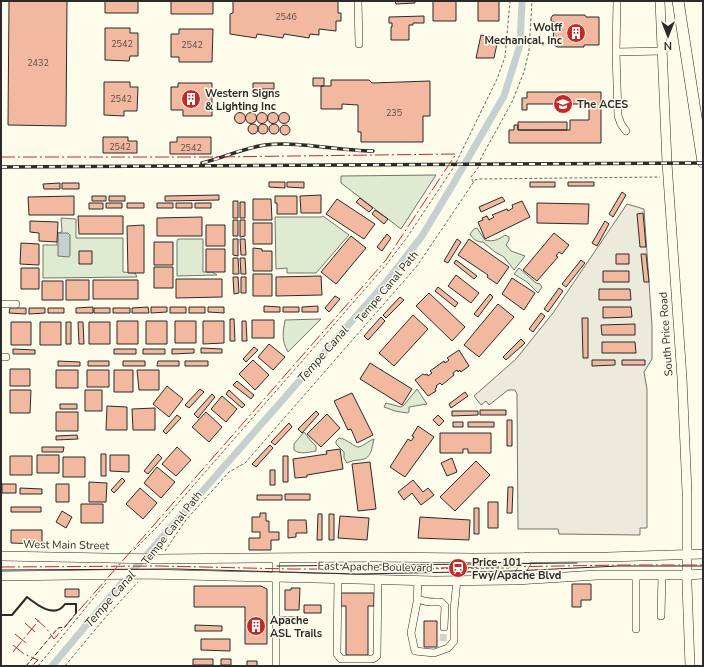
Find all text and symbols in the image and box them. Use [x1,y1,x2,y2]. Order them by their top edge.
house number: 2546 [275,11,297,23]
north arrow [648,16,688,56]
place label: Wolff Mechanical, Inc [484,20,563,48]
building icon: Wolff Mechanical, Inc [565,22,587,44]
house number: 2542 [111,38,133,50]
text: N [664,38,672,53]
house number: 2542 [181,39,203,51]
house number: 2432 [27,57,49,69]
place label: Western Signs & Lighting Inc [205,86,280,114]
building icon: Western Signs & Lighting Inc [180,88,202,110]
house number: 2542 [110,93,132,105]
school or university icon: The ACES [552,93,574,115]
place label: The ACES [577,97,628,112]
house number: 235 [386,107,402,119]
house number: 2542 [109,141,131,153]
house number: 2542 [180,142,202,154]
street label: Tempe Canal Path [352,248,422,326]
street label: South Price Road [656,291,676,377]
water label: Tempe Canal [294,322,352,386]
street label: Tempe Canal Path [138,488,206,568]
street label: West Main Street [23,537,109,553]
place label: Price-101 Fwy/Apache Blvd [472,555,561,583]
station icon: Price-101 Fwy/Apache Blvd [447,557,469,579]
street label: East Apache Boulevard [318,558,432,576]
water label: Tempe Canal [81,567,139,631]
place label: Apache ASL Trails [270,613,322,641]
building icon: Apache ASL Trails [245,615,267,637]

